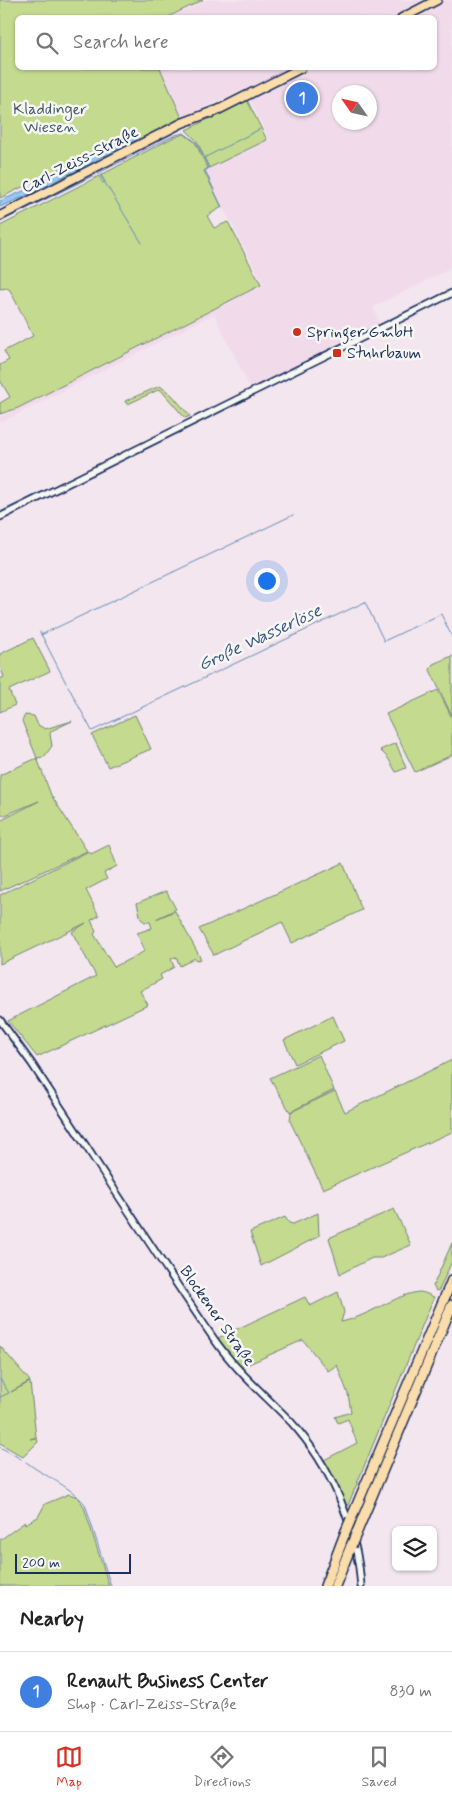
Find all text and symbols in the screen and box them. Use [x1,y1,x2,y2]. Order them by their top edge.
search box [15,15,437,70]
icon: search [33,29,61,57]
text: Search here [73,30,169,55]
pin: 1 [286,79,318,117]
north arrow [332,85,377,130]
park label: Kladdinger Wiesen [13,99,87,138]
street label: Carl-Zeiss-Straße [18,121,142,198]
place label: Springer GmbH [307,322,413,344]
marker: Springer GmbH [291,326,303,338]
place label: Stuhrbaum [347,343,421,364]
marker: Stuhrbaum [331,347,343,359]
your location [254,568,280,594]
water label: Große Wasserlöse [194,598,327,677]
street label: Blockener Straße [175,1262,260,1370]
map controls [392,1526,437,1571]
button: layers [392,1526,437,1571]
scale bar [15,1551,131,1574]
text: 200 m [22,1554,60,1572]
text: Nearby [20,1605,84,1633]
text: Renault Business Center [67,1669,268,1694]
text: 1 [32,1681,40,1702]
text: 830 m [390,1681,432,1702]
text: Shop · Carl-Zeiss-Straße [67,1694,237,1715]
tab: Map [55,1743,83,1791]
tab: Directions [194,1743,251,1791]
tab: Saved [361,1743,397,1791]

